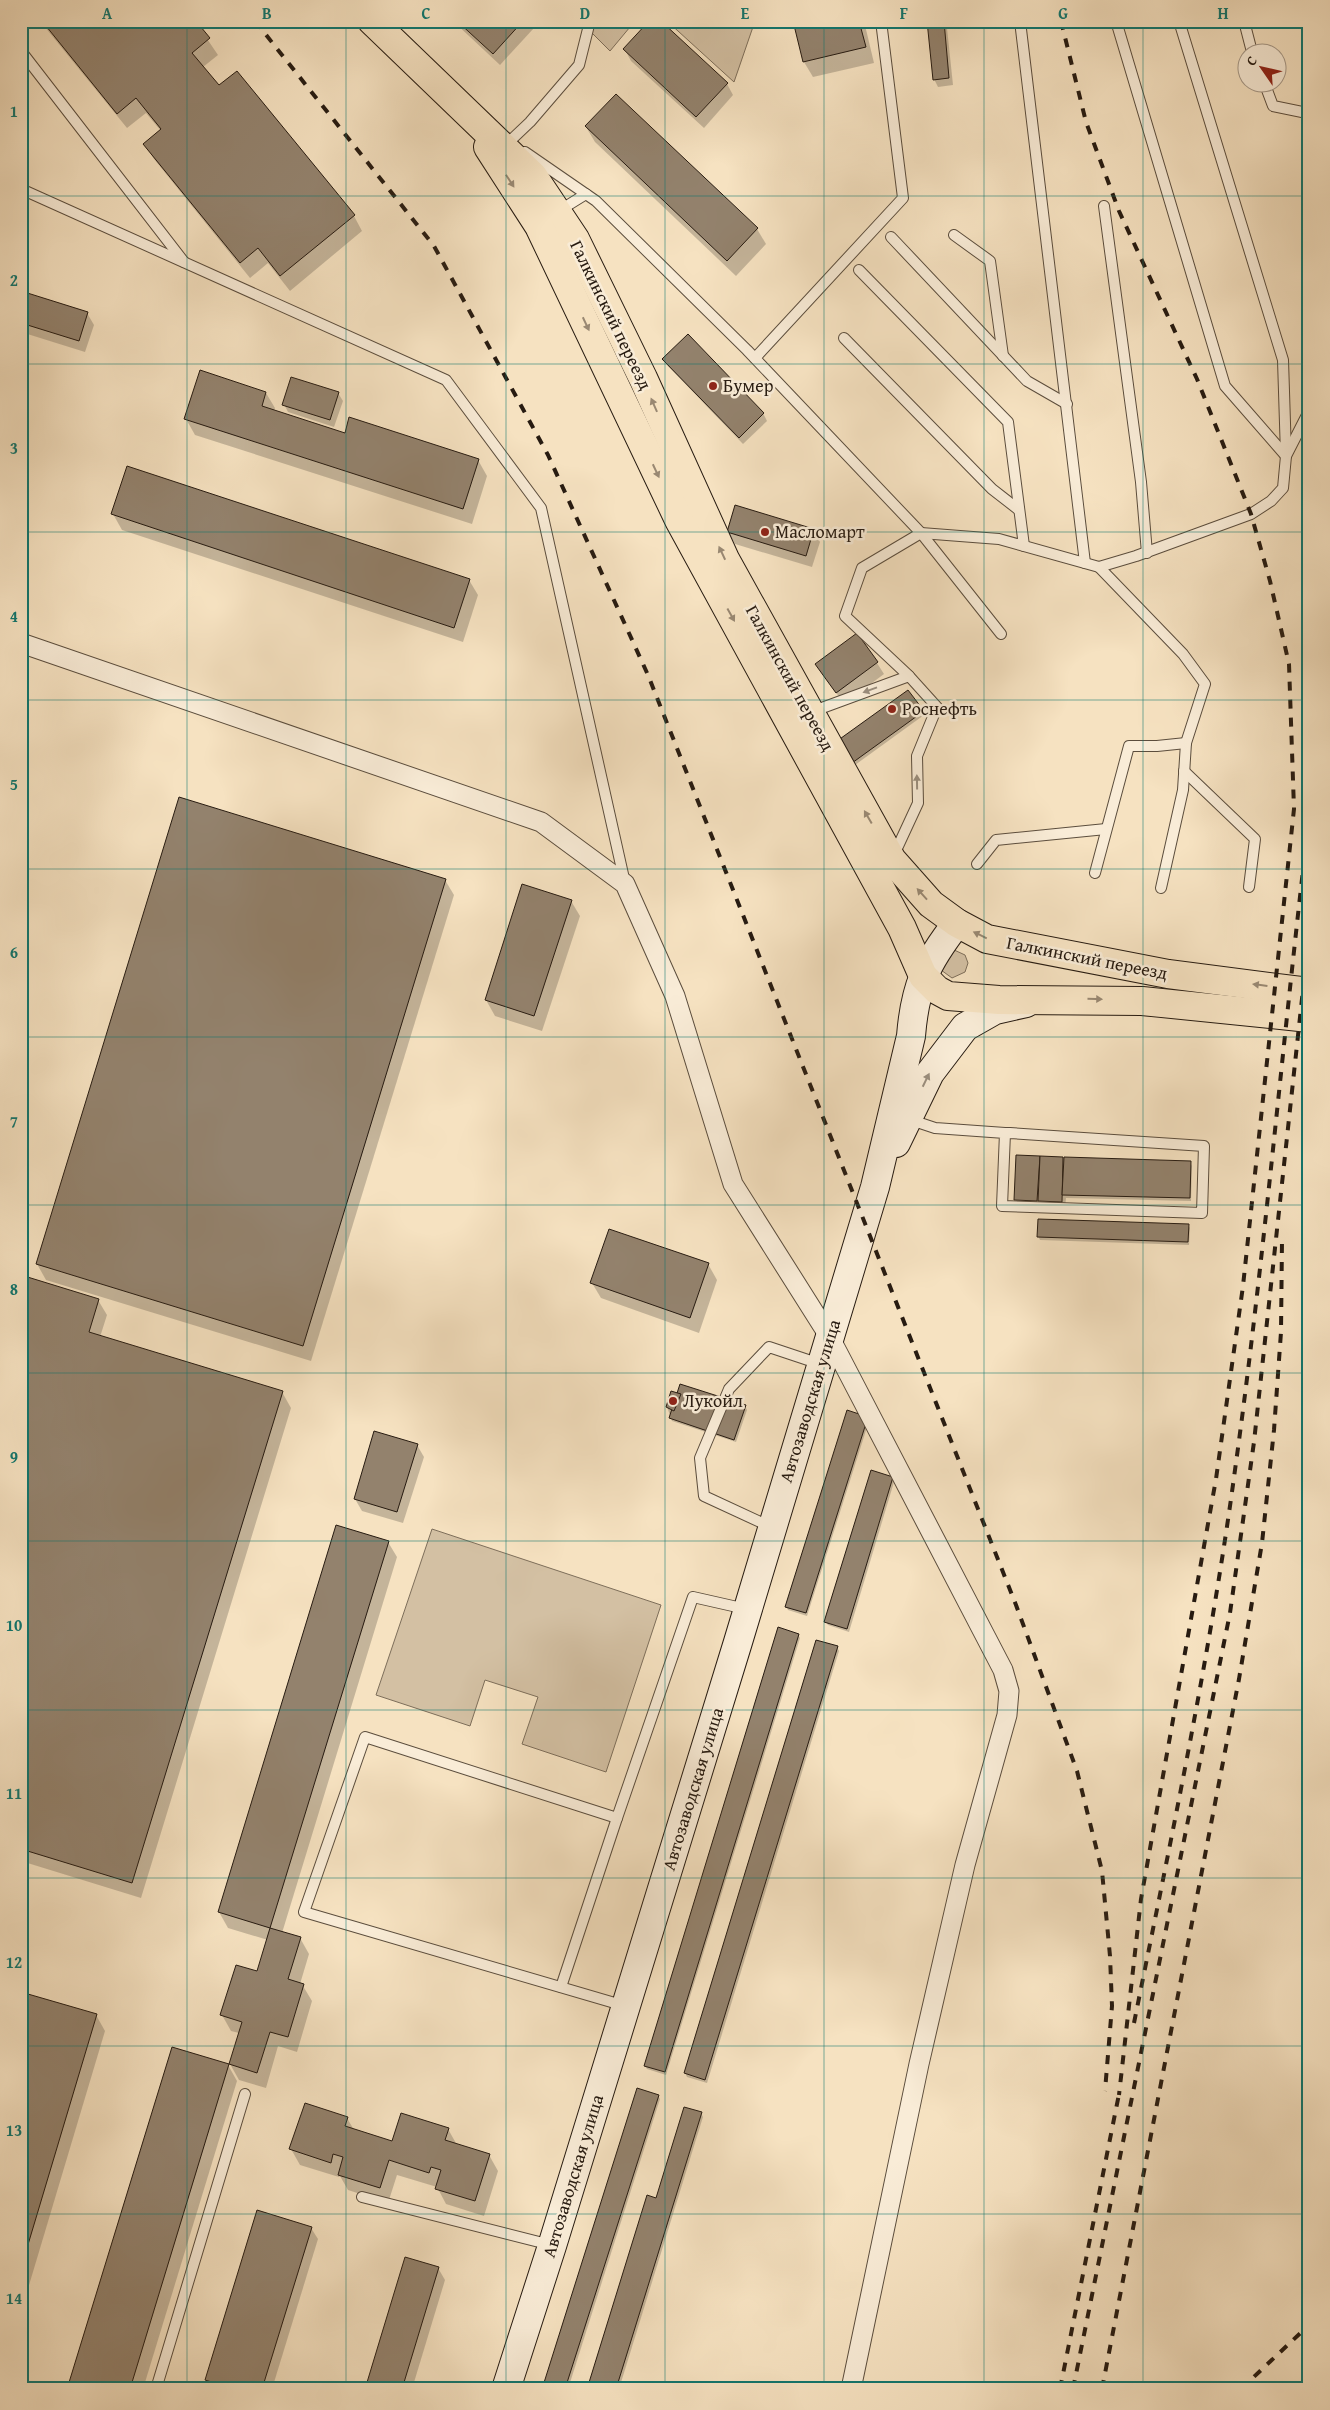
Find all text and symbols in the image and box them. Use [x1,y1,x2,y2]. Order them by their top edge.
text: A [102,1,113,25]
text: B [262,1,272,25]
text: C [421,1,431,25]
text: D [580,1,590,25]
text: E [741,1,750,25]
text: F [900,1,908,25]
text: G [1058,1,1068,25]
text: H [1217,1,1229,25]
north arrow [1238,42,1288,92]
text: С [1241,52,1262,70]
text: 1 [10,99,18,123]
one-way arrow [505,174,515,187]
street label: Галкинский переезд [564,235,659,394]
text: 2 [10,268,18,292]
one-way arrow [582,317,590,331]
place label: Бумер [723,372,774,399]
marker: Бумер [707,380,719,392]
one-way arrow [650,398,658,412]
text: 3 [10,436,18,460]
one-way arrow [652,464,660,478]
place label: Масломарт [775,518,865,545]
marker: Масломарт [759,526,771,538]
one-way arrow [718,546,726,560]
street label: Галкинский переезд [739,600,842,756]
text: 4 [10,604,18,628]
one-way arrow [727,607,735,622]
one-way arrow [862,686,877,694]
place label: Роснефть [902,695,977,722]
marker: Роснефть [886,703,898,715]
text: 5 [10,772,18,796]
one-way arrow [913,773,921,789]
one-way arrow [864,810,872,825]
one-way arrow [916,888,928,900]
street label: Галкинский переезд [1004,929,1170,986]
one-way arrow [973,931,988,940]
text: 6 [10,940,18,964]
one-way arrow [1252,981,1268,989]
one-way arrow [1087,996,1103,1004]
one-way arrow [922,1073,931,1088]
text: 7 [10,1109,18,1133]
text: 8 [10,1277,18,1301]
street label: Автозаводская улица [772,1316,847,1486]
place label: Лукойл [683,1387,743,1414]
marker: Лукойл [667,1395,679,1407]
text: 9 [10,1445,18,1469]
text: 10 [6,1613,22,1637]
street label: Автозаводская улица [655,1704,730,1874]
text: 11 [6,1781,22,1805]
text: 12 [6,1950,22,1974]
street label: Автозаводская улица [535,2091,610,2261]
text: 13 [6,2118,22,2142]
text: 14 [6,2286,22,2310]

